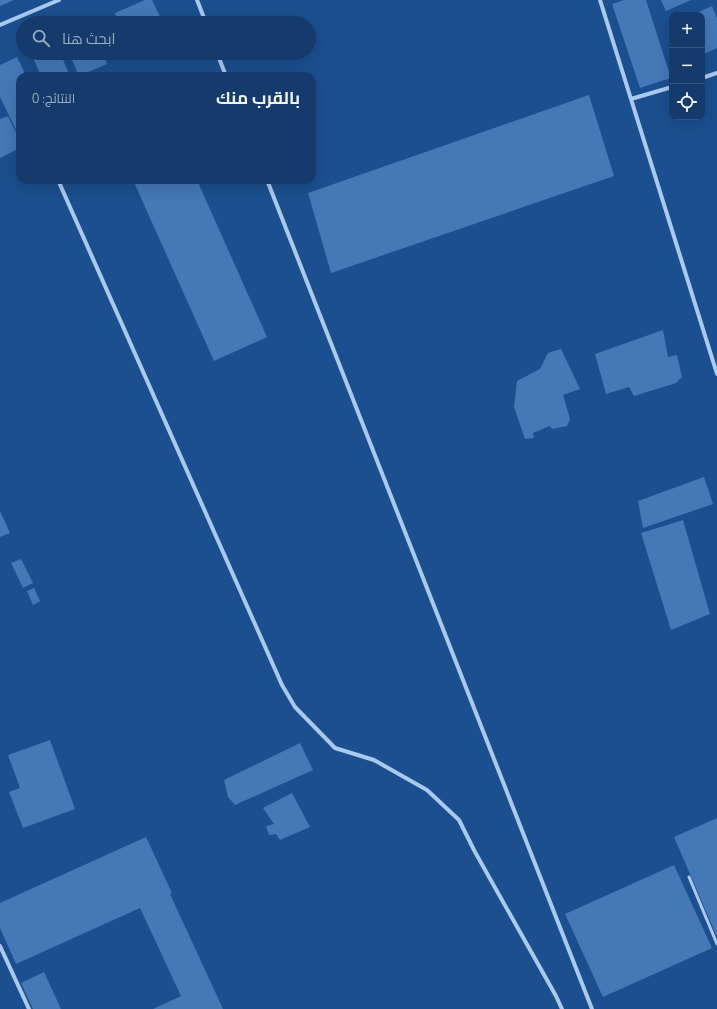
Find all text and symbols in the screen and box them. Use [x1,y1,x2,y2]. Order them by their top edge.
map controls [669,12,705,120]
button: + [669,12,705,48]
search box [16,16,316,60]
icon: search [30,27,52,49]
text: ابحث هنا [62,27,115,50]
button: − [669,48,705,84]
button: locate [669,84,705,120]
text: بالقرب منك [216,85,300,111]
text: النتائج: 0 [32,88,75,108]

